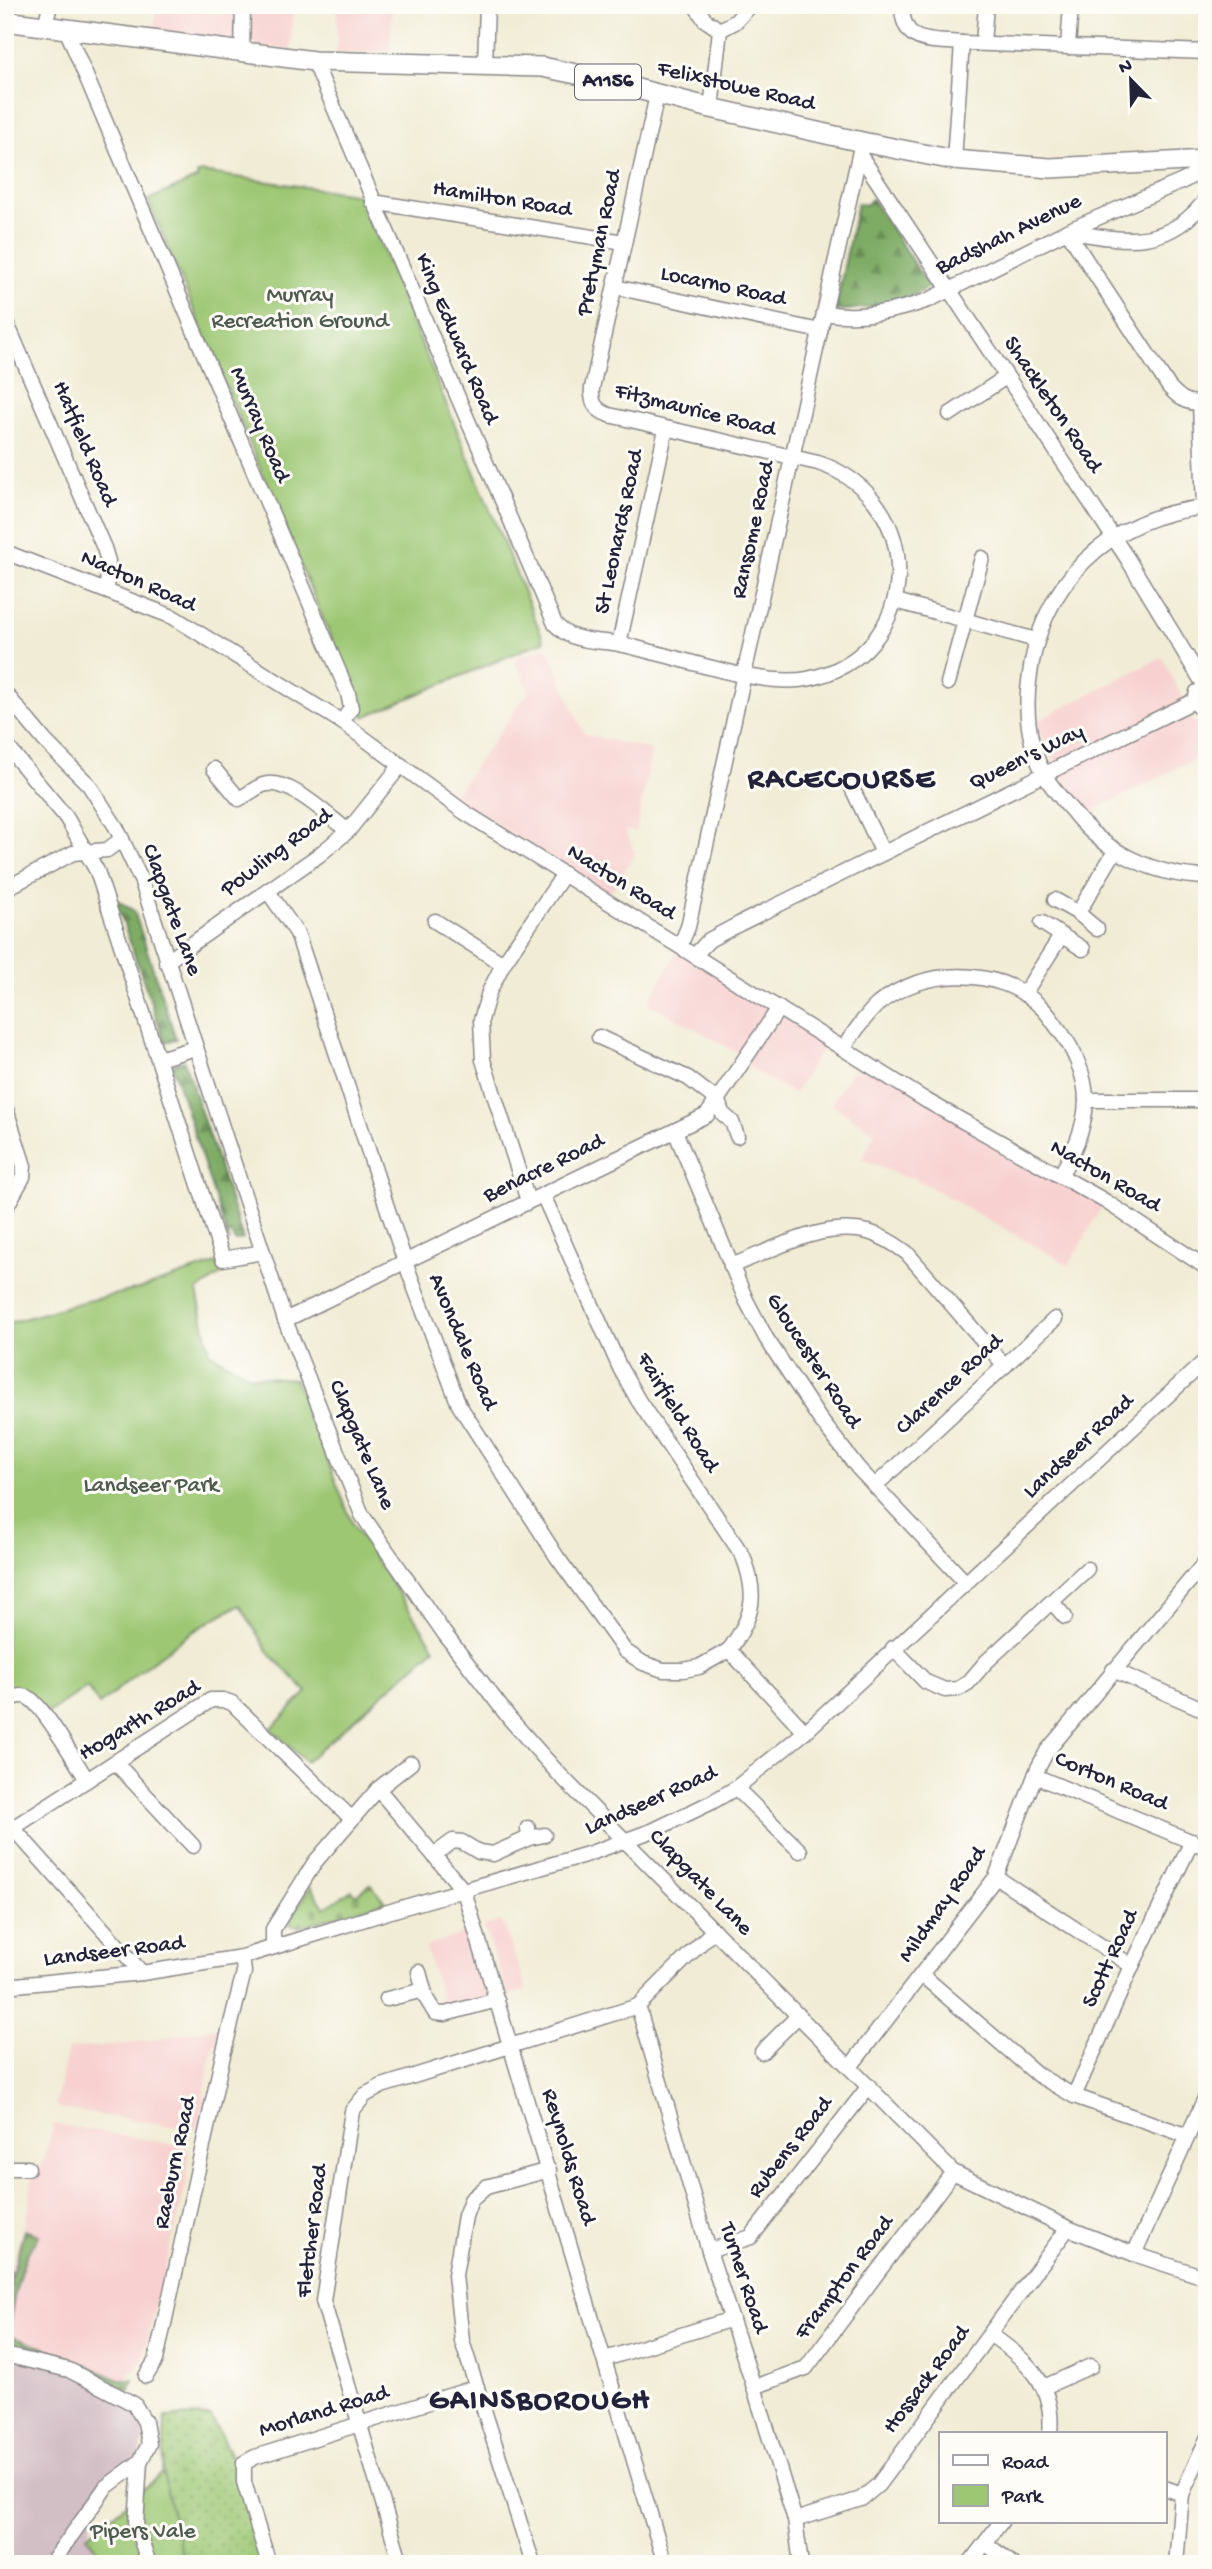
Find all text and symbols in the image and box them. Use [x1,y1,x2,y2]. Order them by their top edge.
north arrow [1096,46,1166,116]
text: N [1116,55,1136,81]
street label: Felixstowe Road [654,56,819,119]
road number: A1156 [575,64,641,100]
street label: Pretyman Road [571,166,629,320]
street label: Hamilton Road [431,176,575,225]
street label: Badshah Avenue [931,188,1087,282]
street label: King Edward Road [408,250,505,430]
street label: Locarno Road [658,261,790,314]
park label: Murray Recreation Ground [212,283,390,336]
street label: Shackleton Road [996,332,1108,480]
street label: Murray Road [223,363,296,488]
street label: Hatfield Road [46,377,123,512]
street label: Fitzmaurice Road [611,378,780,444]
street label: St Leonards Road [589,446,651,617]
street label: Ransome Road [726,457,782,601]
street label: Nacton Road [76,545,201,620]
street label: Queen's Way [965,719,1089,797]
district label: RACECOURSE [747,764,936,799]
street label: Powling Road [215,802,339,904]
street label: Nacton Road [561,839,682,928]
street label: Clapgate Lane [135,840,208,981]
street label: Benacre Road [478,1128,610,1210]
street label: Nacton Road [1045,1134,1167,1220]
street label: Avondale Road [421,1270,503,1416]
street label: Gloucester Road [759,1288,868,1435]
street label: Clarence Road [891,1328,1010,1441]
street label: Fairfield Road [629,1347,725,1479]
street label: Clapgate Lane [322,1376,401,1515]
street label: Landseer Road [1018,1388,1141,1505]
park label: Landseer Park [83,1473,221,1500]
street label: Hogarth Road [75,1673,207,1768]
street label: Corton Road [1050,1746,1173,1819]
street label: Landseer Road [581,1759,723,1842]
street label: Clapgate Lane [642,1824,758,1943]
street label: Mildmay Road [893,1840,994,1968]
street label: Scott Road [1077,1904,1146,2012]
street label: Landseer Road [42,1930,187,1974]
street label: Reynolds Road [535,2086,602,2230]
street label: Rubens Road [743,2090,840,2204]
street label: Raeburn Road [149,2093,203,2232]
street label: Fletcher Road [291,2161,335,2300]
street label: Frampton Road [789,2209,901,2346]
street label: Turner Road [712,2218,774,2338]
street label: Hossack Road [878,2319,977,2439]
street label: Morland Road [256,2379,393,2444]
district label: GAINSBOROUGH [429,2385,651,2420]
legend [939,2432,1166,2524]
text: Road [1002,2452,1050,2477]
text: Park [1001,2486,1045,2511]
park label: Pipers Vale [89,2519,197,2546]

